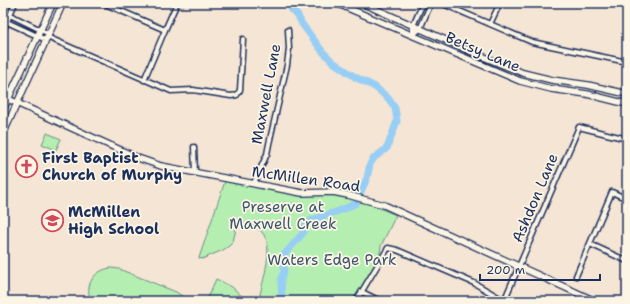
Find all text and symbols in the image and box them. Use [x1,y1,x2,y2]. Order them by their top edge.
street label: Betsy Lane [443,27,523,77]
street label: Maxwell Lane [246,42,286,146]
place label: First Baptist Church of Murphy [42,148,182,185]
street label: Ashdon Lane [507,150,563,246]
church icon: First Baptist Church of Murphy [14,154,40,180]
street label: McMillen Road [250,161,362,197]
park label: Preserve at Maxwell Creek [229,197,337,234]
place label: McMillen High School [68,202,159,239]
school or university icon: McMillen High School [39,208,65,234]
park label: Waters Edge Park [267,250,397,270]
scale bar [480,256,600,282]
text: 200 m [486,262,525,278]

